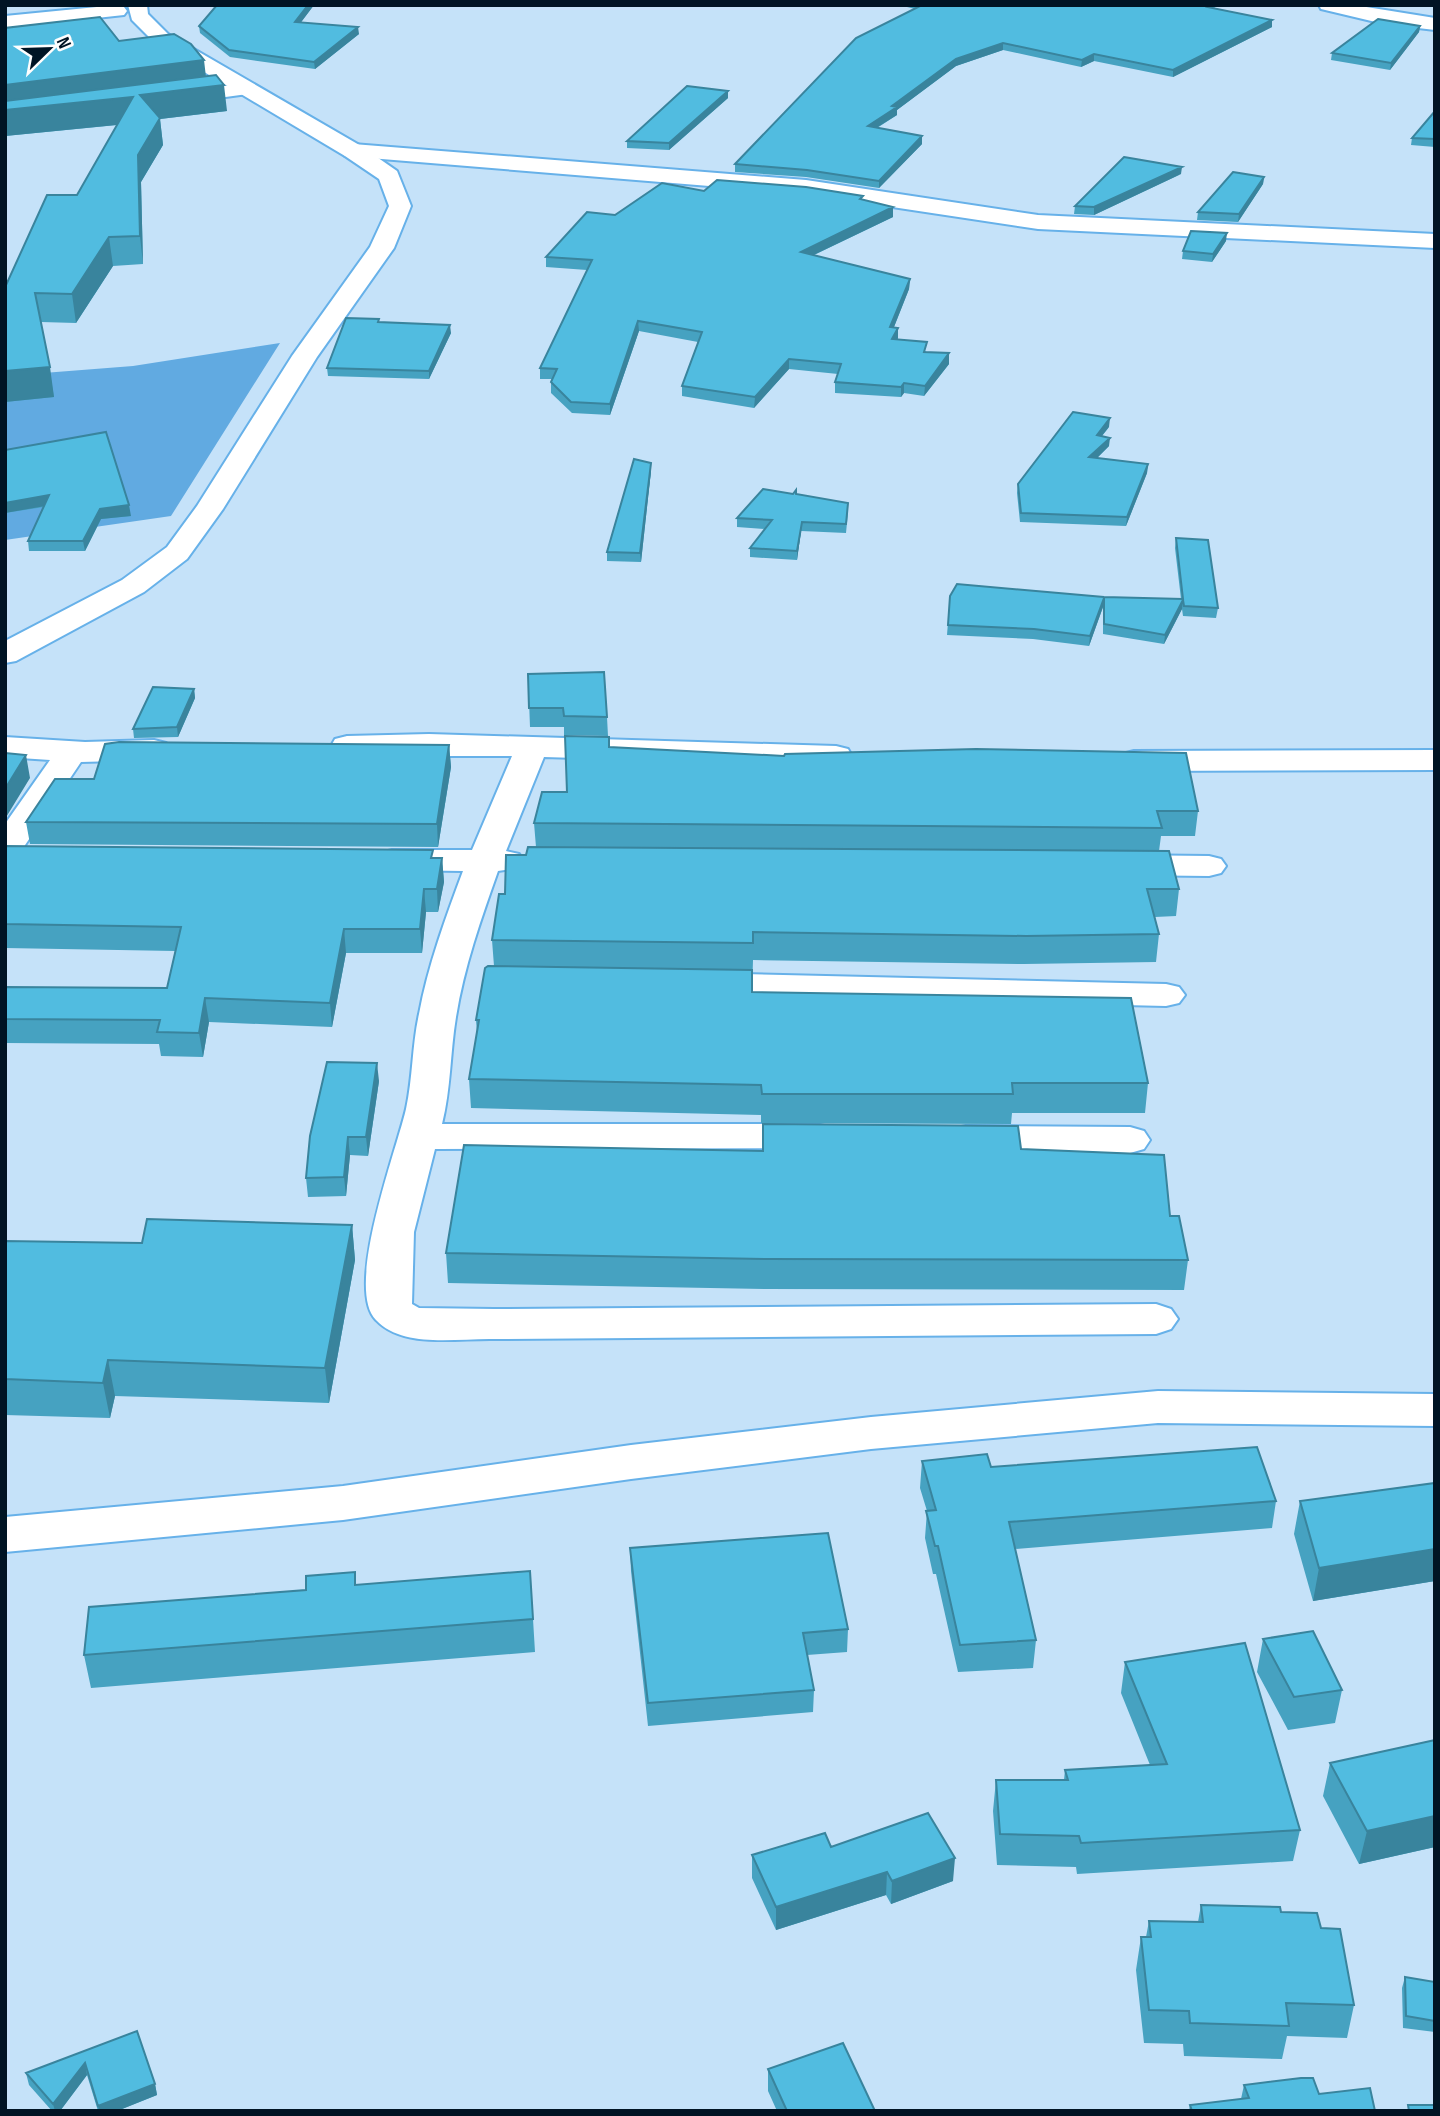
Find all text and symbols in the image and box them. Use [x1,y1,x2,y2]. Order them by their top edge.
north arrow [14,14,84,84]
text: N [51,34,76,52]

